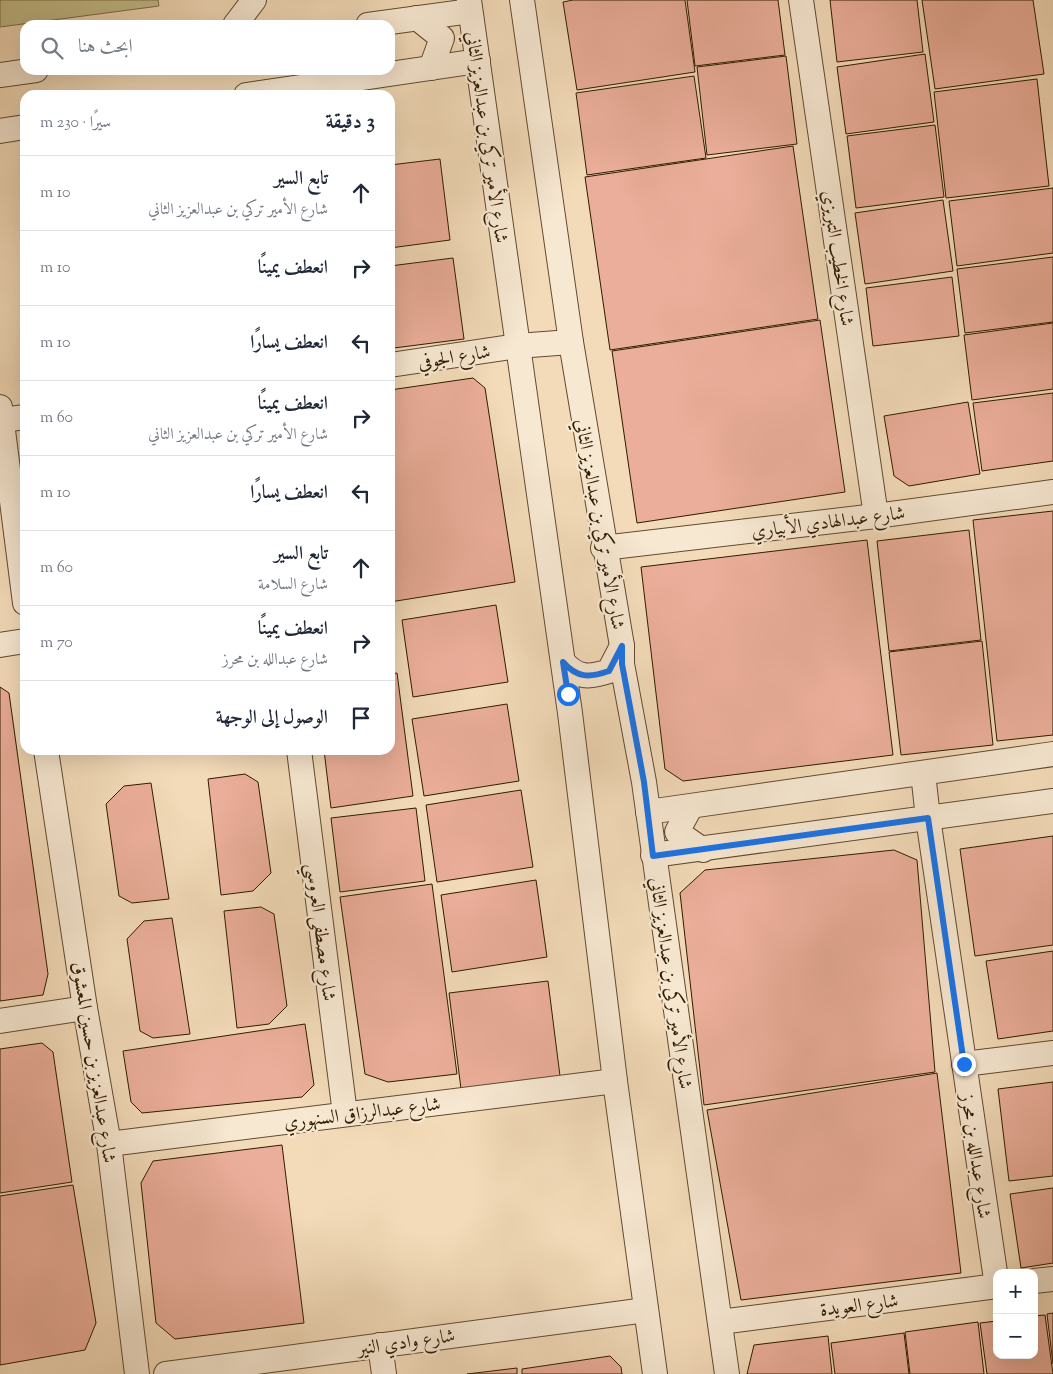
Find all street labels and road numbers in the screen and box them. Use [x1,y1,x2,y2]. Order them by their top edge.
street label: شارع الأمير تركي بن عبدالعزيز الثاني [457,29,516,245]
street label: شارع الخطيب التبريزي [814,189,859,328]
street label: شارع الجوفي [416,339,493,378]
street label: شارع الأمير تركي بن عبدالعزيز الثاني [567,417,632,632]
street label: شارع عبدالهادي الأبياري [750,499,907,546]
street label: شارع مصطفى العروسي [296,862,341,1003]
street label: شارع الأمير تركي بن عبدالعزيز الثاني [641,875,700,1091]
street label: شارع عبدالعزيز بن حسين المعشوق [63,960,122,1165]
street label: شارع عبدالله بن محرز [952,1090,997,1220]
street label: شارع عبدالرزاق السنهوري [282,1091,442,1137]
street label: شارع العويدة [818,1288,900,1325]
street label: شارع وادي النير [354,1323,457,1364]

